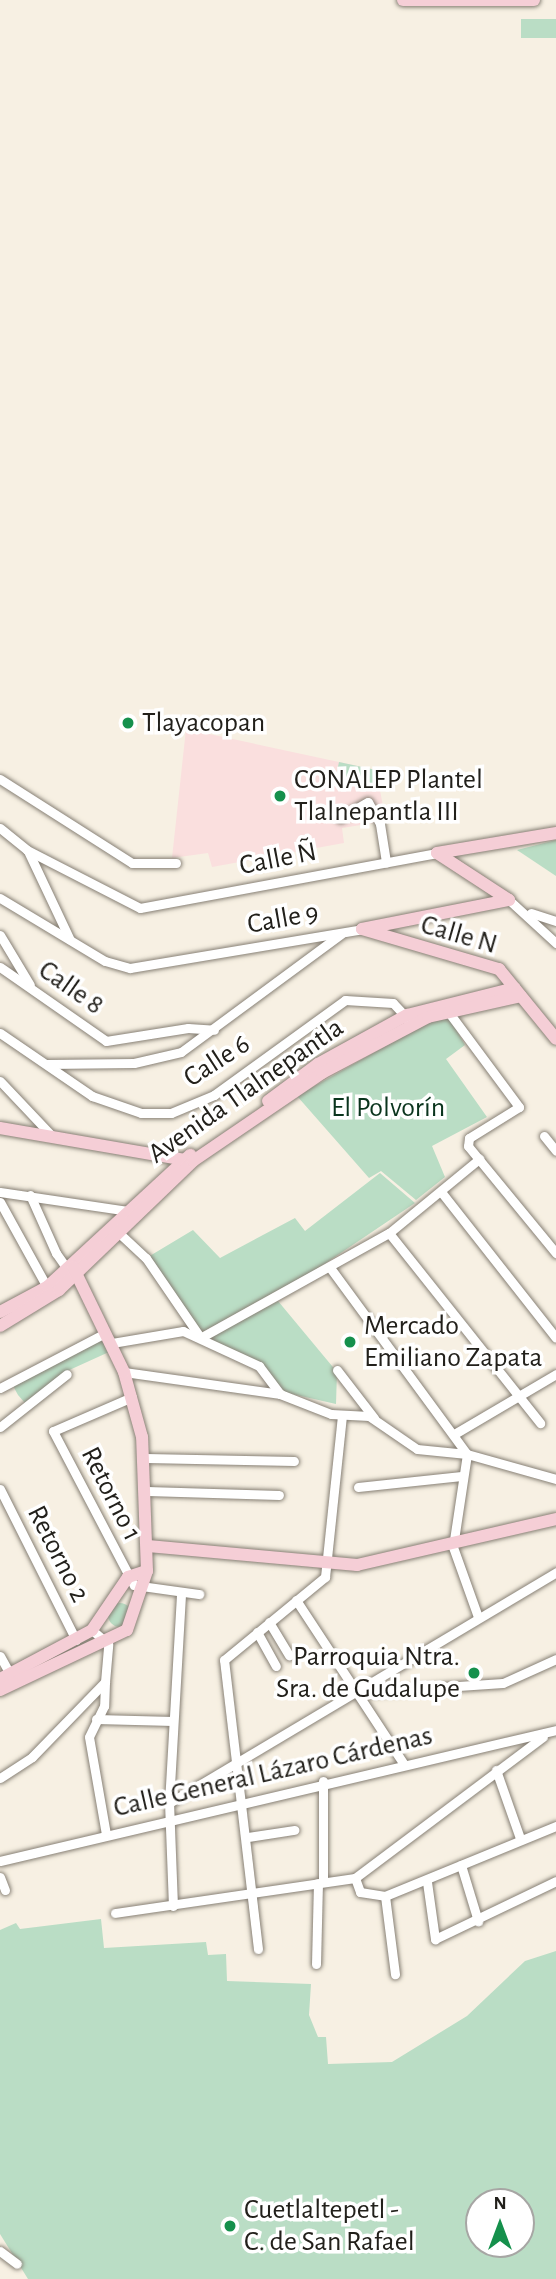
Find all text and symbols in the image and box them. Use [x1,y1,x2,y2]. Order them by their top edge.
place label: Tlayacopan [142,706,265,740]
marker: Tlayacopan [120,715,136,731]
place label: CONALEP Plantel Tlalnepantla III [294,763,483,829]
marker: CONALEP Plantel Tlalnepantla III [272,788,288,804]
street label: Calle Ñ [237,835,319,883]
street label: Calle 9 [245,896,321,942]
street label: Calle N [417,908,501,962]
street label: Calle 8 [32,954,110,1022]
street label: Avenida Tlalnepantla [142,1011,350,1171]
street label: Calle 6 [178,1027,256,1095]
park label: El Polvorín [331,1091,445,1125]
place label: Mercado Emiliano Zapata [364,1309,542,1375]
marker: Mercado Emiliano Zapata [342,1334,358,1350]
street label: Retorno 1 [73,1441,149,1547]
street label: Retorno 2 [19,1500,97,1608]
place label: Parroquia Ntra. Sra. de Gudalupe [276,1640,460,1706]
marker: Parroquia Ntra. Sra. de Gudalupe [466,1665,482,1681]
street label: Calle General Lázaro Cárdenas [110,1719,436,1825]
north arrow [465,2188,535,2258]
place label: Cuetlaltepetl - C. de San Rafael [244,2193,415,2259]
text: N [493,2194,507,2213]
marker: Cuetlaltepetl - C. de San Rafael [222,2218,238,2234]

